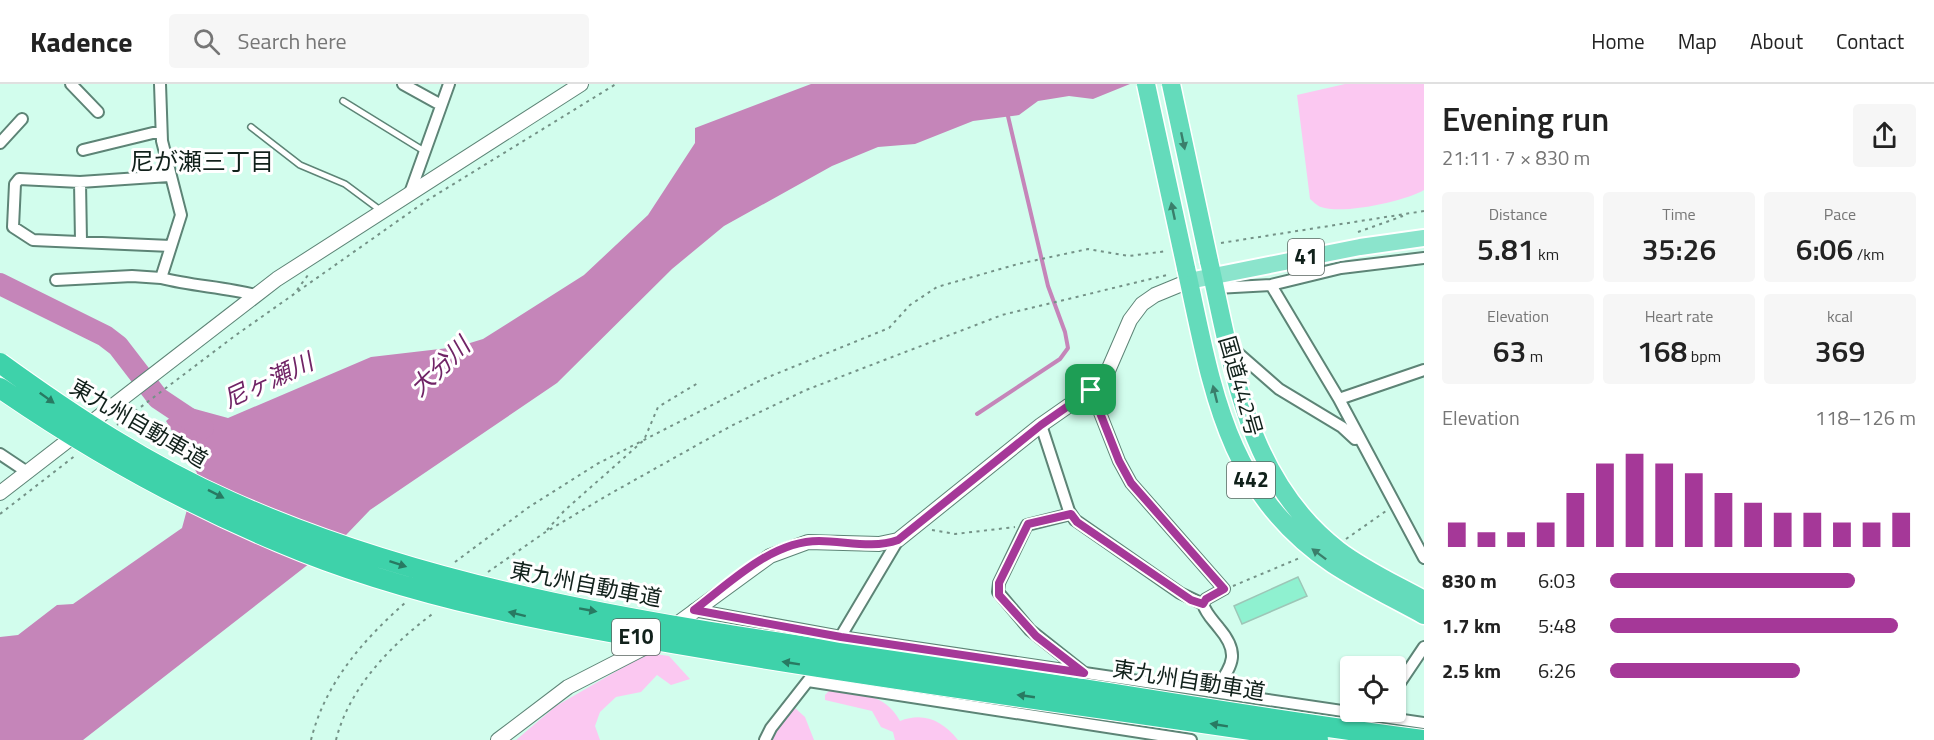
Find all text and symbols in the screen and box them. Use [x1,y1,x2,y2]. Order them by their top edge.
search box [169,14,589,68]
text: Kadence [30,20,133,63]
text: Search here [238,24,347,58]
icon: search [190,25,223,58]
text: Home [1591,25,1645,57]
text: Map [1678,25,1717,57]
text: About [1750,25,1803,57]
text: Contact [1836,25,1904,57]
text: Evening run [1442,94,1609,144]
button: share [1853,104,1916,167]
one-way arrow [1179,132,1189,150]
text: 21:11 · 7 × 830 m [1442,142,1590,173]
district label: 尼が瀬三丁目 [130,143,274,179]
one-way arrow [1168,202,1178,220]
text: Distance [1489,202,1547,226]
text: Time [1662,202,1696,226]
text: Pace [1824,202,1856,226]
text: 5.81 [1477,226,1535,272]
text: 35:26 [1642,226,1716,272]
text: 6:06 [1796,226,1853,272]
road number: 41 [1288,239,1324,275]
text: km [1535,242,1559,266]
text: /km [1853,242,1884,266]
text: Elevation [1487,304,1549,328]
text: Heart rate [1645,304,1713,328]
text: kcal [1827,304,1853,328]
water label: 大分川 [401,326,480,404]
text: 63 [1493,328,1526,374]
text: 168 [1637,328,1687,374]
text: 369 [1815,328,1865,374]
street label: 国道442号 [1210,332,1272,440]
water label: 尼ヶ瀬川 [216,342,321,417]
text: m [1526,344,1543,368]
text: bpm [1687,344,1721,368]
pin [1065,364,1116,415]
street label: 東九州自動車道 [64,370,214,476]
icon: arrive [1074,373,1107,406]
one-way arrow [1209,385,1219,403]
one-way arrow [40,391,55,403]
text: Elevation [1442,402,1520,433]
text: 118–126 m [1815,402,1916,433]
road number: 442 [1227,462,1275,498]
one-way arrow [208,490,225,499]
one-way arrow [1312,548,1327,560]
street label: 東九州自動車道 [507,553,665,615]
one-way arrow [389,560,407,569]
text: 830 m [1442,565,1497,596]
text: 6:03 [1538,565,1576,596]
one-way arrow [578,606,597,615]
one-way arrow [508,608,526,618]
text: 1.7 km [1442,610,1501,641]
text: 5:48 [1538,610,1576,641]
road number: E10 [612,619,660,655]
street label: 東九州自動車道 [1110,651,1268,709]
text: 2.5 km [1442,655,1501,686]
text: 6:26 [1538,655,1576,686]
map controls [1340,656,1406,722]
button: locate [1340,656,1406,722]
one-way arrow [782,659,801,668]
one-way arrow [1016,692,1035,701]
one-way arrow [1209,720,1228,729]

